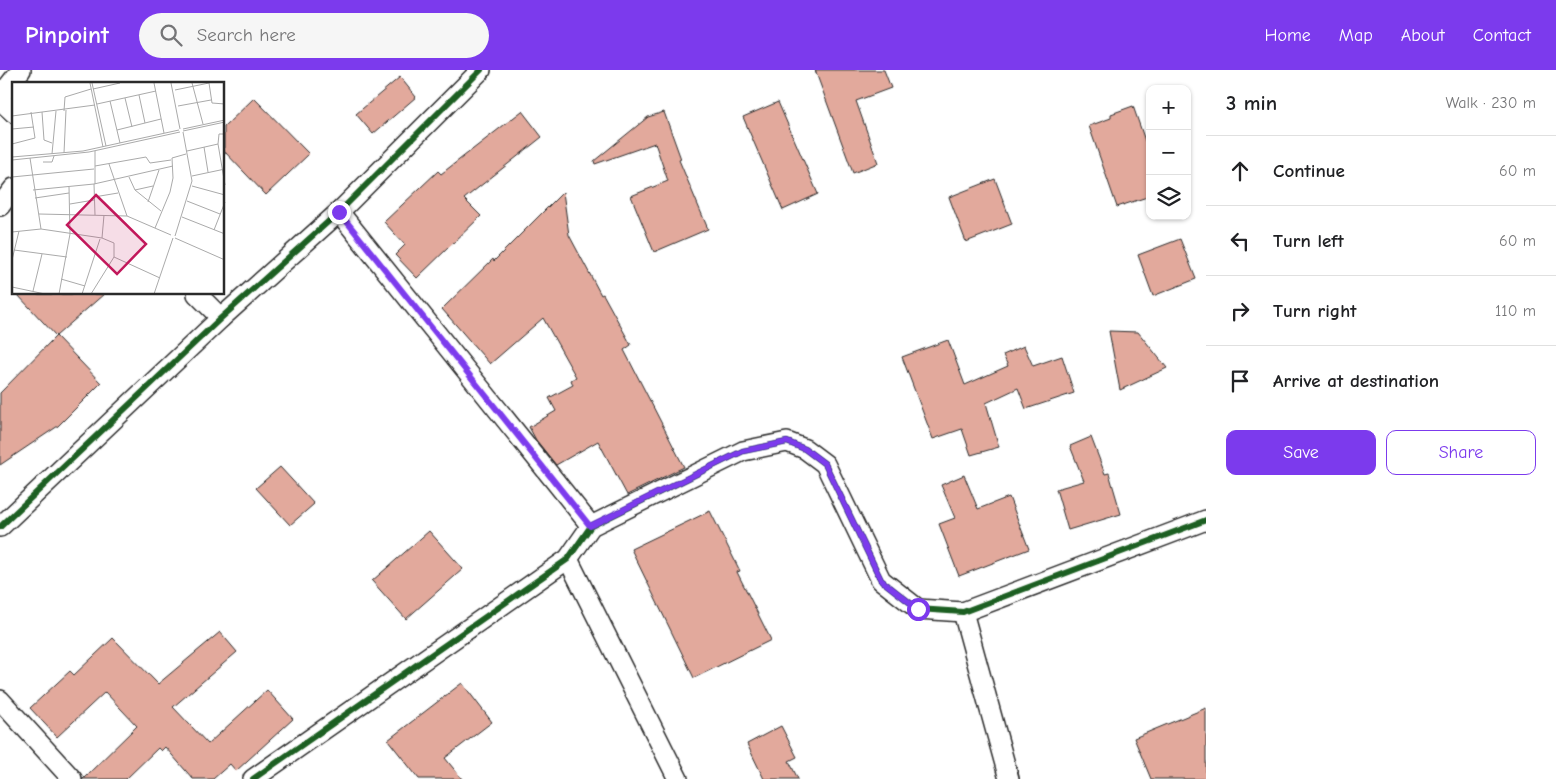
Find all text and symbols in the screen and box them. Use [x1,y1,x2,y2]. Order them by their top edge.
search box [139,13,489,58]
text: Pinpoint [25,21,109,49]
icon: search [157,21,185,49]
text: Search here [197,24,296,46]
text: Home [1264,25,1311,46]
text: Map [1339,25,1373,46]
text: About [1401,25,1445,46]
text: Contact [1473,25,1531,46]
inset map [12,82,225,295]
map controls [1146,85,1191,220]
button: + [1146,85,1191,130]
text: 3 min [1226,91,1277,115]
text: Walk · 230 m [1445,94,1536,112]
button: − [1146,130,1191,175]
icon: ahead [1226,157,1254,185]
text: Continue [1273,160,1345,182]
text: 60 m [1499,162,1536,180]
button: layers [1146,175,1191,220]
route end [328,201,351,224]
icon: left [1226,227,1254,255]
text: Turn left [1273,230,1344,252]
text: 60 m [1499,232,1536,250]
icon: right [1226,297,1254,325]
text: Turn right [1273,300,1357,322]
text: 110 m [1495,302,1536,320]
icon: arrive [1226,367,1254,395]
text: Arrive at destination [1273,370,1439,392]
button: Save [1226,430,1376,475]
button: Share [1386,430,1536,475]
route start [907,598,930,621]

